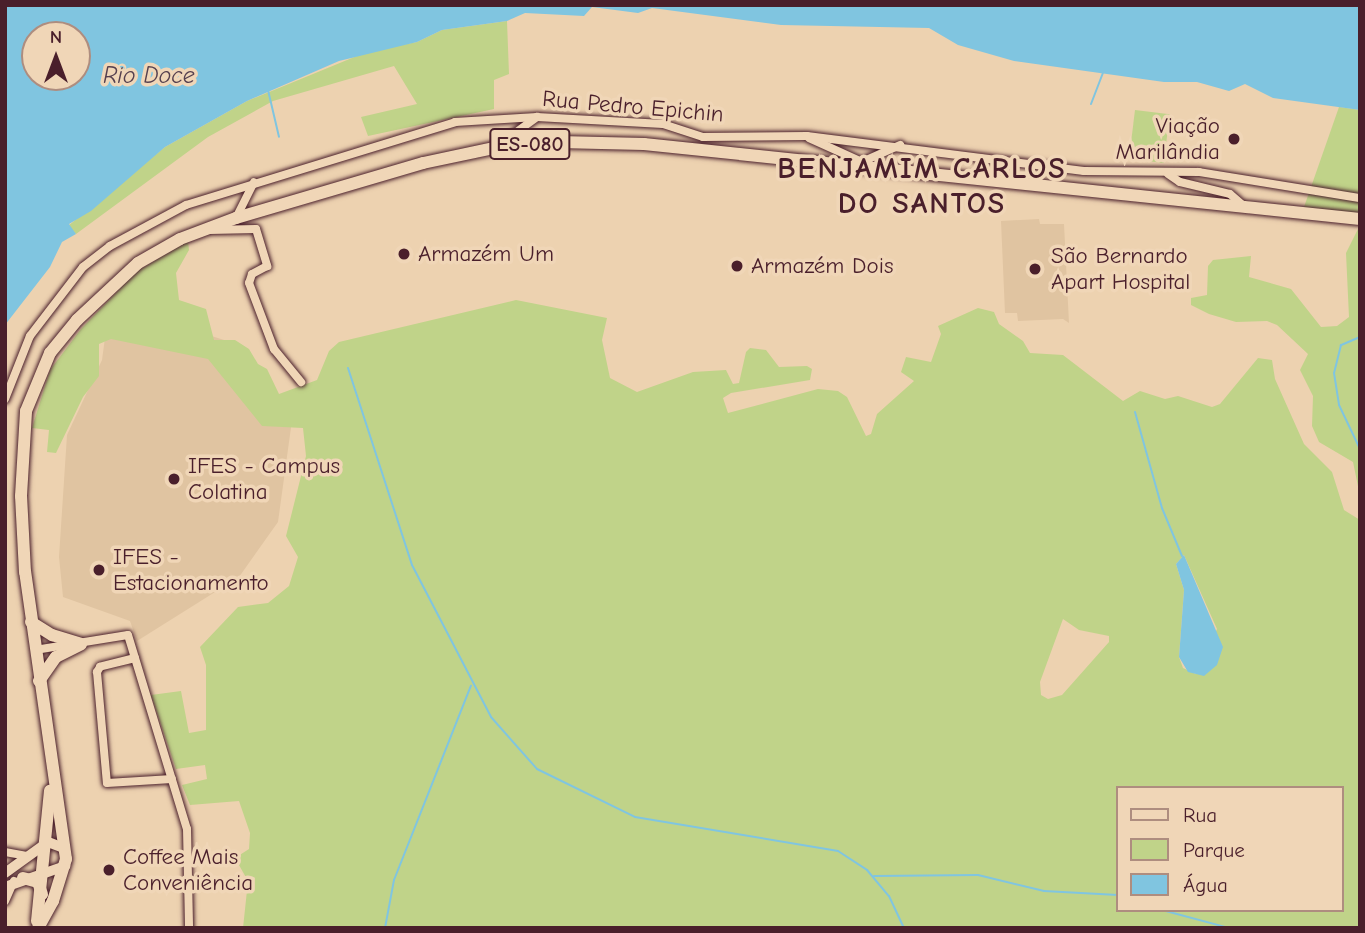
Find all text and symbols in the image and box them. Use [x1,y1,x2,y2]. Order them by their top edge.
north arrow [21,21,91,91]
text: N [50,26,62,48]
water label: Rio Doce [103,62,195,90]
street label: Rua Pedro Epichin [541,85,725,129]
place label: Viação Marilândia [1116,112,1220,166]
road number: ES-080 [488,127,572,162]
marker: Viação Marilândia [1226,131,1242,147]
district label: BENJAMIM CARLOS DO SANTOS [779,151,1065,222]
place label: Armazém Um [418,240,554,268]
place label: São Bernardo Apart Hospital [1051,242,1190,296]
marker: Armazém Um [396,246,412,262]
place label: Armazém Dois [751,252,893,280]
marker: Armazém Dois [729,258,745,274]
marker: São Bernardo Apart Hospital [1025,259,1045,279]
place label: IFES - Campus Colatina [188,452,340,506]
marker: IFES - Campus Colatina [166,471,182,487]
place label: IFES - Estacionamento [113,543,269,597]
marker: IFES - Estacionamento [91,562,107,578]
legend [1116,786,1344,912]
text: Rua [1183,803,1217,827]
text: Parque [1183,838,1245,862]
place label: Coffee Mais Conveniência [123,843,253,897]
marker: Coffee Mais Conveniência [101,862,117,878]
text: Água [1183,873,1228,897]

